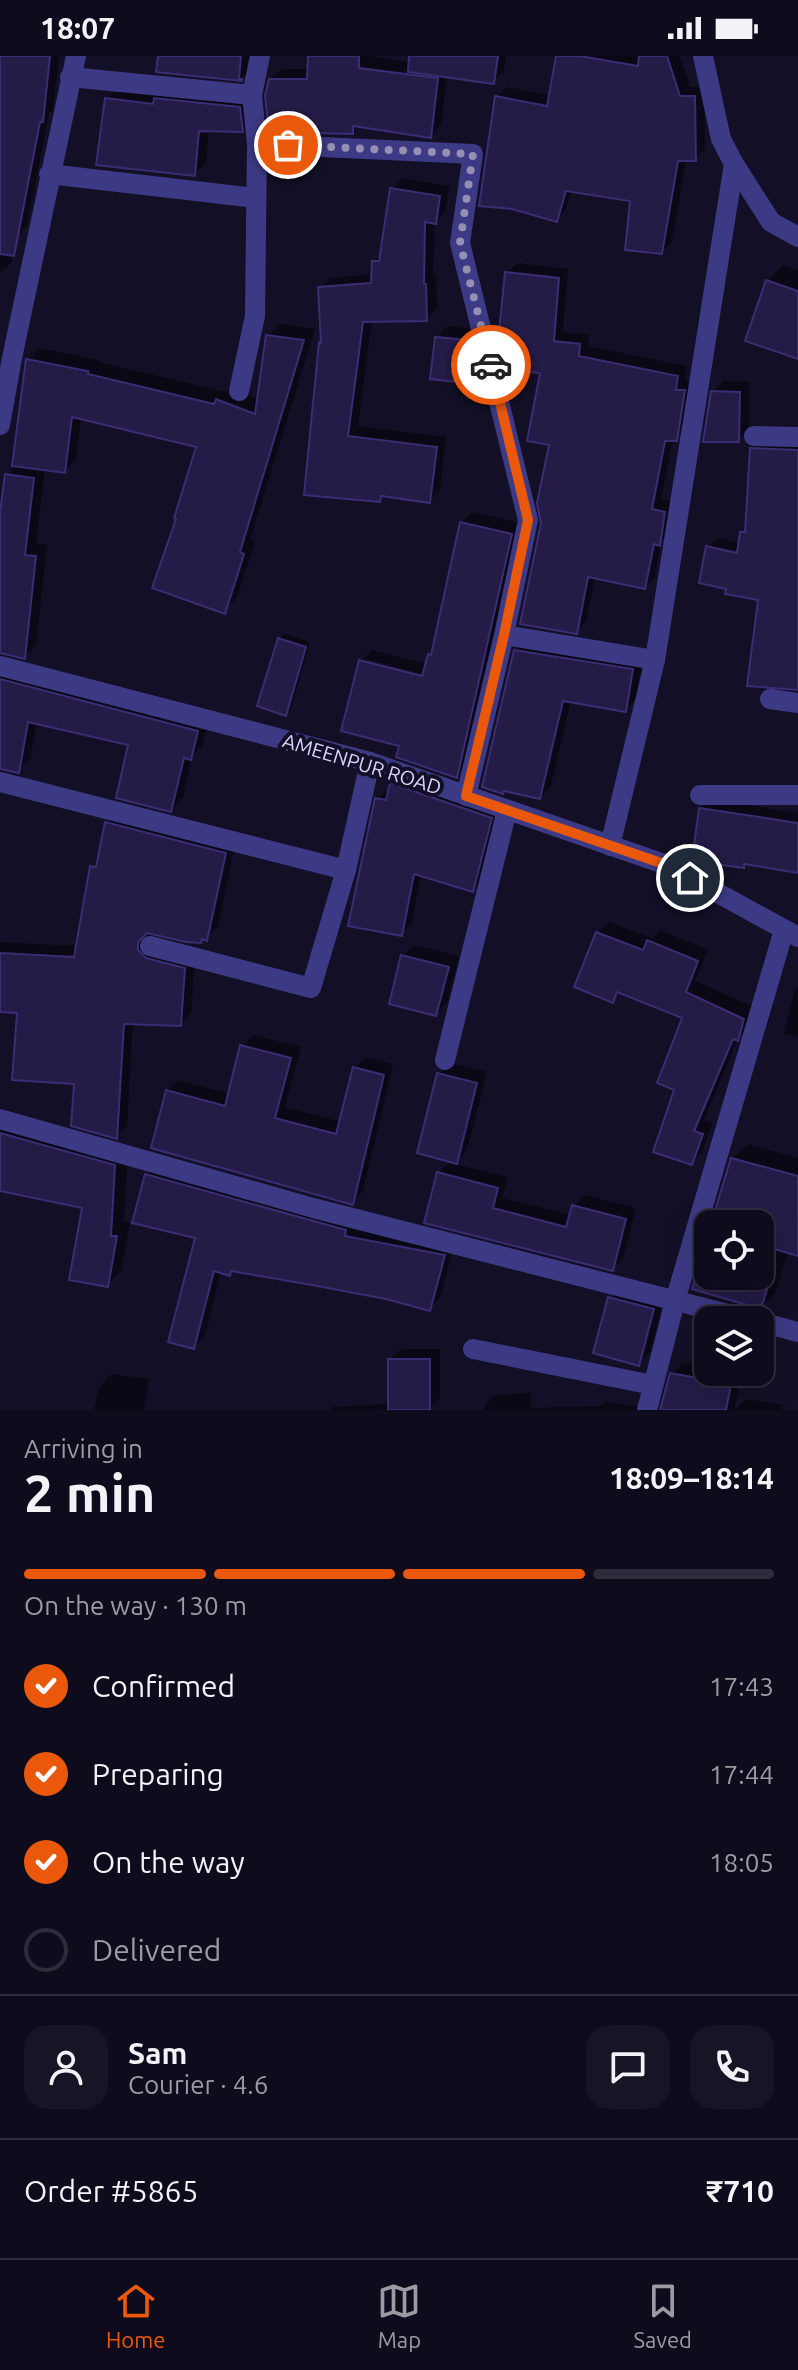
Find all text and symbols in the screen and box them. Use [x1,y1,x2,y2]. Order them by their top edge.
text: 18:07 [40,11,115,45]
pin [254,111,322,179]
icon: bag [266,123,310,167]
courier [451,325,531,405]
icon: car [469,343,513,387]
street label: AMEENPUR ROAD [280,728,444,799]
pin [656,844,724,912]
icon: home [668,856,712,900]
map controls [694,1210,774,1386]
button: locate [694,1210,774,1290]
button: layers [694,1306,774,1386]
text: Arriving in [24,1434,143,1463]
text: 18:09–18:14 [609,1461,774,1495]
text: 2 min [24,1464,155,1522]
text: On the way · 130 m [24,1591,247,1620]
icon: check [24,1664,68,1708]
text: Confirmed [92,1669,235,1703]
text: 17:43 [709,1672,774,1701]
icon: check [24,1752,68,1796]
text: Preparing [92,1757,224,1791]
text: 17:44 [709,1760,774,1789]
icon: check [24,1840,68,1884]
text: On the way [92,1845,245,1879]
text: 18:05 [709,1848,774,1877]
text: Delivered [92,1933,221,1967]
button: person [24,2025,108,2109]
button: chat [586,2025,670,2109]
button: phone [690,2025,774,2109]
text: Sam [128,2036,187,2070]
text: Courier · 4.6 [128,2070,268,2099]
text: Order #5865 [24,2174,198,2208]
text: ₹710 [706,2174,774,2208]
tab: Home [106,2279,165,2352]
tab: Map [377,2279,421,2352]
tab: Saved [633,2279,692,2352]

